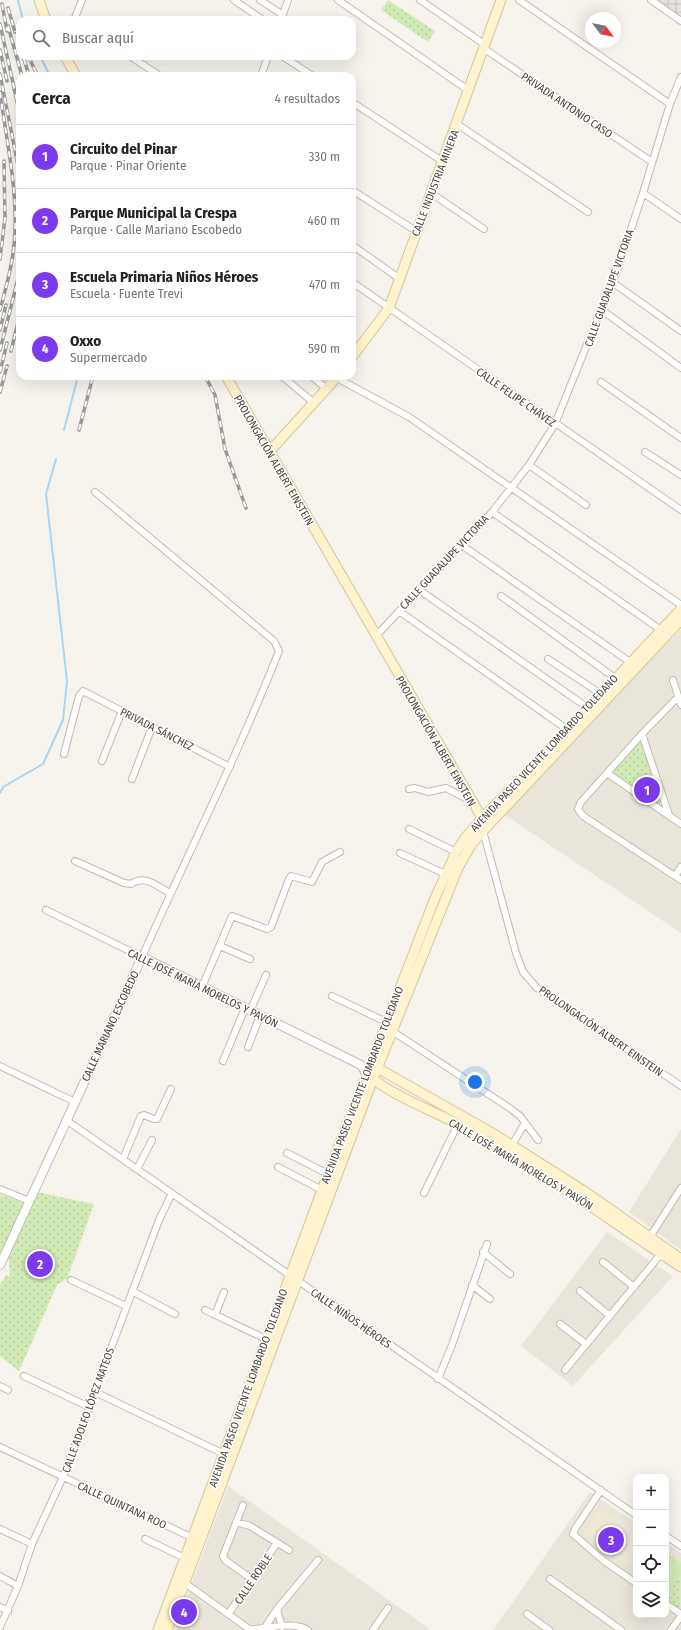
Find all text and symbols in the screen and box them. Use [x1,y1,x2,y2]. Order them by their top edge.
north arrow [585,12,621,48]
search box [16,16,356,60]
icon: search [30,27,52,49]
text: Buscar aquí [62,29,134,47]
street label: PRIVADA ANTONIO CASO [519,70,615,141]
text: Cerca [32,88,71,109]
text: 4 resultados [274,91,340,106]
street label: CALLE INDUSTRIA MINERA [409,128,462,238]
text: Circuito del Pinar [70,140,177,158]
text: 1 [42,149,48,164]
text: 330 m [308,149,340,164]
text: Parque · Pinar Oriente [70,158,186,173]
text: Parque Municipal la Crespa [70,204,237,222]
text: 2 [42,213,48,228]
text: 460 m [307,213,340,228]
text: Parque · Calle Mariano Escobedo [70,222,242,237]
street label: CALLE GUADALUPE VICTORIA [582,227,637,349]
text: Escuela Primaria Niños Héroes [70,268,258,286]
text: 3 [42,277,48,292]
text: 470 m [309,277,340,292]
text: Escuela · Fuente Trevi [70,286,183,301]
text: Oxxo [70,332,101,350]
text: 4 [42,341,48,356]
text: 590 m [308,341,340,356]
text: Supermercado [70,350,147,365]
street label: CALLE FELIPE CHÁVEZ [474,364,558,430]
street label: PROLONGACIÓN ALBERT EINSTEIN [231,392,317,528]
street label: CALLE GUADALUPE VICTORIA [397,512,492,612]
street label: AVENIDA PASEO VICENTE LOMBARDO TOLEDANO [468,672,621,835]
street label: PROLONGACIÓN ALBERT EINSTEIN [393,673,479,809]
street label: PRIVADA SÁNCHEZ [118,704,196,754]
pin: 1 [634,775,660,805]
street label: CALLE JOSÉ MARÍA MORELOS Y PAVÓN [125,945,281,1031]
street label: CALLE MARIANO ESCOBEDO [79,969,142,1084]
street label: PROLONGACIÓN ALBERT EINSTEIN [536,983,666,1079]
street label: AVENIDA PASEO VICENTE LOMBARDO TOLEDANO [319,985,406,1186]
your location [465,1072,485,1092]
street label: CALLE JOSÉ MARÍA MORELOS Y PAVÓN [446,1115,596,1213]
pin: 2 [27,1249,53,1279]
street label: CALLE NIÑOS HÉROES [308,1285,394,1351]
street label: AVENIDA PASEO VICENTE LOMBARDO TOLEDANO [206,1287,291,1489]
street label: CALLE ADOLFO LÓPEZ MATEOS [59,1345,117,1475]
map controls [633,1474,669,1618]
button: + [633,1474,669,1510]
street label: CALLE QUINTANA ROO [75,1479,169,1532]
button: − [633,1510,669,1546]
pin: 3 [598,1525,624,1555]
button: locate [633,1546,669,1582]
street label: CALLE ROBLE [232,1552,275,1607]
button: layers [633,1582,669,1618]
pin: 4 [171,1597,197,1627]

